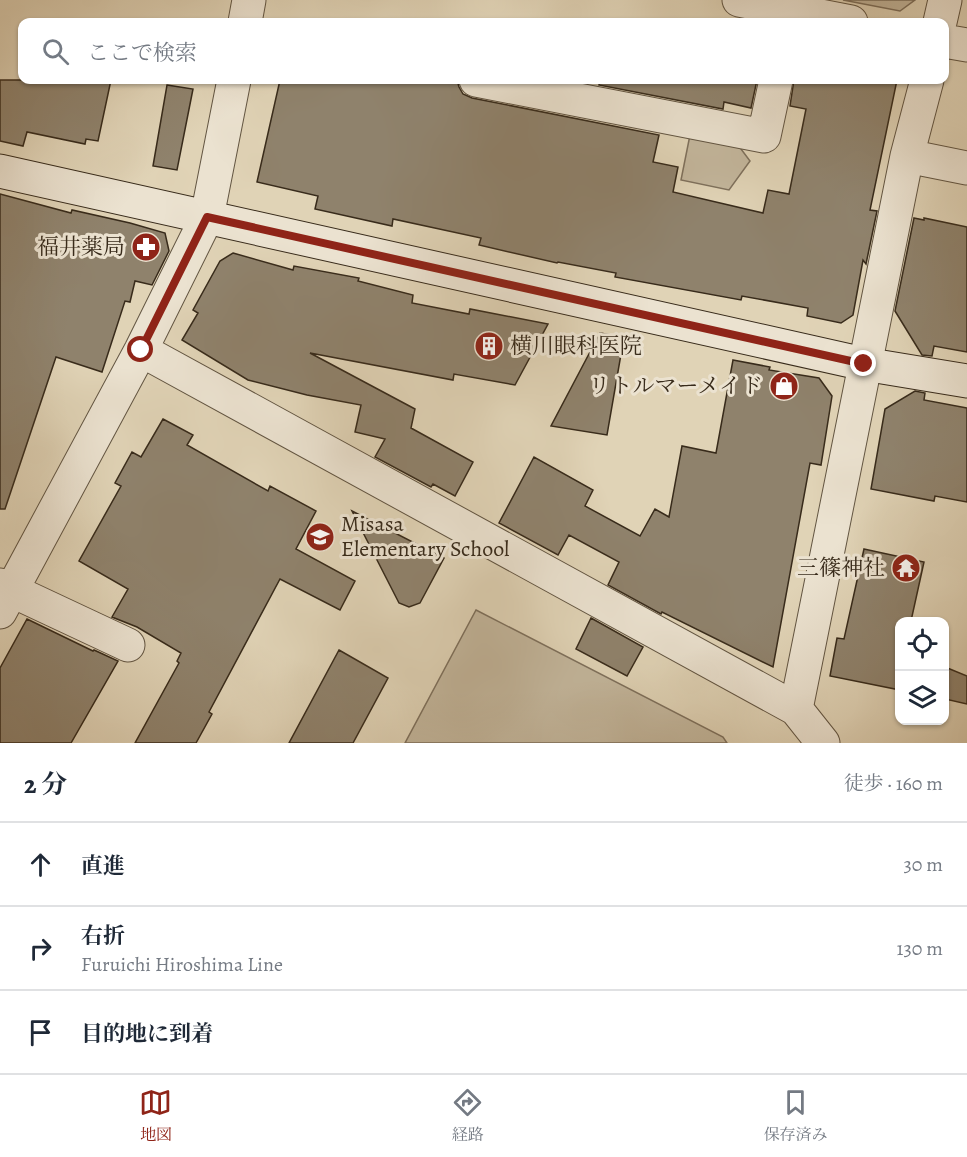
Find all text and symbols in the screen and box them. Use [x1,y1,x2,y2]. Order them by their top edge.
search box [18,18,949,84]
icon: search [39,35,72,68]
text: ここで検索 [87,38,197,68]
pharmacy icon: 福井薬局 [130,231,162,263]
place label: 福井薬局 [37,232,125,262]
building icon: 横川眼科医院 [473,330,505,362]
place label: 横川眼科医院 [510,331,642,361]
route start [127,336,153,362]
route end [850,350,876,376]
shop icon: リトルマーメイド [768,370,800,402]
place label: リトルマーメイド [589,371,763,401]
place label: Misasa Elementary School [341,509,509,564]
school or university icon: Misasa Elementary School [304,521,336,553]
temple icon: 三篠神社 [890,552,922,584]
place label: 三篠神社 [797,553,885,583]
map controls [895,617,949,725]
button: locate [895,617,949,671]
button: layers [895,671,949,725]
text: 2 分 [24,767,67,802]
text: 徒歩 · 160 m [844,770,943,797]
icon: ahead [24,848,57,881]
text: 直進 [81,851,125,881]
text: 30 m [903,851,943,878]
text: 右折 [81,921,125,951]
icon: right [24,932,57,965]
text: 130 m [897,935,943,962]
text: Furuichi Hiroshima Line [81,951,283,978]
icon: arrive [24,1016,57,1049]
text: 目的地に到着 [81,1019,213,1049]
tab: 地図 [139,1086,172,1146]
tab: 経路 [451,1086,484,1146]
tab: 保存済み [763,1086,827,1146]

